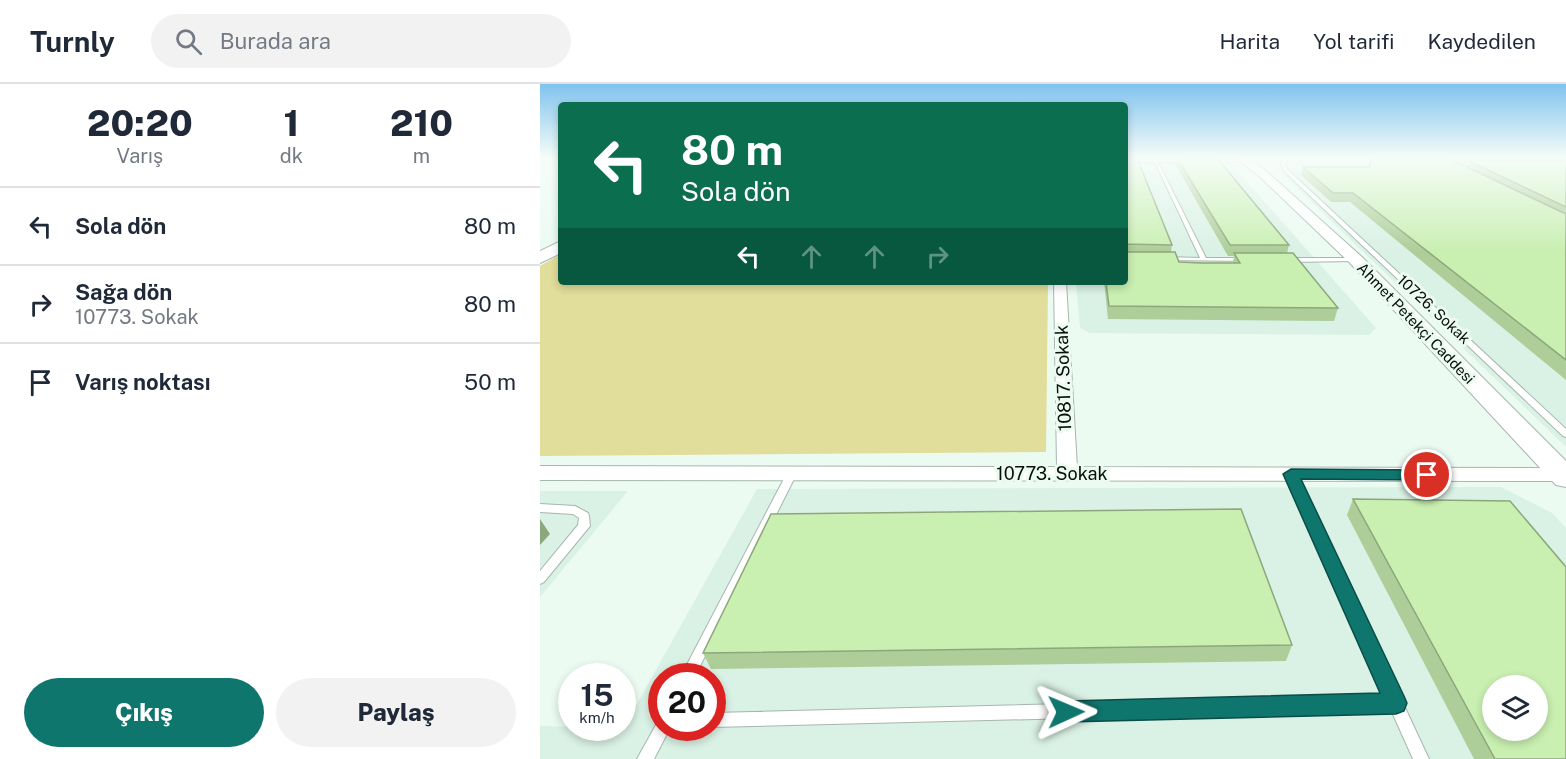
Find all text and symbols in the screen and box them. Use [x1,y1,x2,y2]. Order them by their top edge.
search box [151,14,571,68]
text: Turnly [30,25,115,58]
icon: search [172,25,205,58]
text: Burada ara [220,28,331,54]
text: Harita [1220,29,1280,54]
text: Yol tarifi [1313,29,1394,54]
text: Kaydedilen [1427,29,1536,54]
text: 20:20 [87,102,193,144]
text: 1 [283,102,299,144]
text: 210 [390,102,453,144]
text: 80 m [681,125,783,174]
icon: left [582,126,660,204]
text: Varış [117,144,163,168]
text: dk [280,144,303,168]
text: m [413,144,430,168]
text: Sola dön [681,175,791,207]
icon: left [24,210,57,243]
text: Sola dön [75,213,166,239]
text: 80 m [464,213,516,239]
icon: left [732,240,765,273]
icon: ahead [795,240,828,273]
icon: ahead [858,240,891,273]
icon: right [921,240,954,273]
street label: Ahmet Petekçi Caddesi [1354,259,1478,387]
street label: 10726. Sokak [1394,271,1474,347]
text: Sağa dön [75,279,172,305]
icon: right [24,288,57,321]
text: 80 m [464,291,516,317]
text: 10773. Sokak [75,305,199,329]
street label: 10817. Sokak [1051,325,1075,431]
icon: arrive [24,366,57,399]
text: Varış noktası [75,369,210,395]
text: 50 m [464,369,516,395]
pin [1401,449,1452,500]
icon: arrive [1410,458,1443,491]
street label: 10773. Sokak [996,463,1108,484]
speed limit sign: 20 [648,663,726,741]
map controls [1482,675,1548,741]
button: layers [1482,675,1548,741]
text: 15 [580,677,614,713]
button: Çıkış [24,678,264,747]
button: Paylaş [276,678,516,747]
position arrow [1034,680,1098,744]
text: km/h [579,709,615,726]

